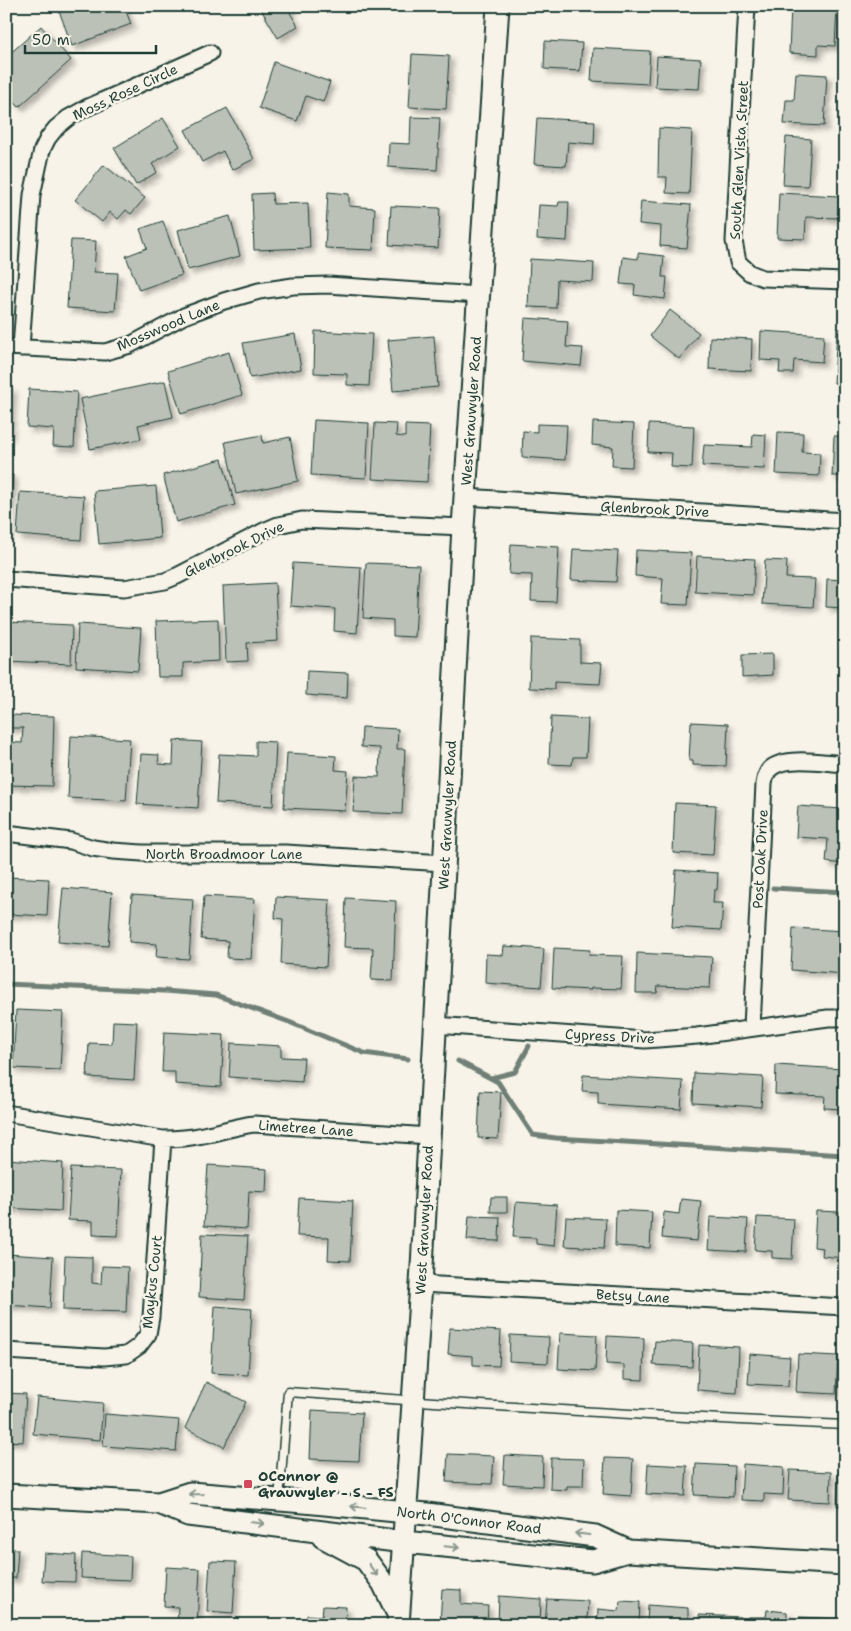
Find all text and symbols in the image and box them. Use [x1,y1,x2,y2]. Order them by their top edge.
scale bar [25,22,156,54]
text: 50 m [32,30,70,50]
street label: Moss Rose Circle [70,60,180,124]
street label: South Glen Vista Street [726,80,752,240]
street label: Mosswood Lane [114,295,222,355]
street label: West Grauwyler Road [457,336,485,486]
street label: Glenbrook Drive [600,497,710,521]
street label: Glenbrook Drive [181,517,287,581]
street label: West Grauwyler Road [434,740,460,890]
street label: Post Oak Drive [748,809,772,909]
street label: North Broadmoor Lane [145,845,303,863]
street label: Cypress Drive [564,1025,656,1047]
street label: Limetree Lane [258,1116,354,1140]
street label: West Grauwyler Road [411,1145,437,1295]
street label: Maykus Court [138,1234,166,1330]
street label: Betsy Lane [595,1285,671,1307]
place label: OConnor @ Grauwyler - S - FS [258,1467,394,1501]
marker: OConnor @ Grauwyler - S - FS [242,1478,254,1490]
one-way arrow [188,1490,204,1499]
one-way arrow [350,1502,366,1512]
street label: North O'Connor Road [396,1502,543,1538]
one-way arrow [249,1518,265,1528]
one-way arrow [575,1529,591,1539]
one-way arrow [444,1542,460,1552]
one-way arrow [368,1562,378,1576]

